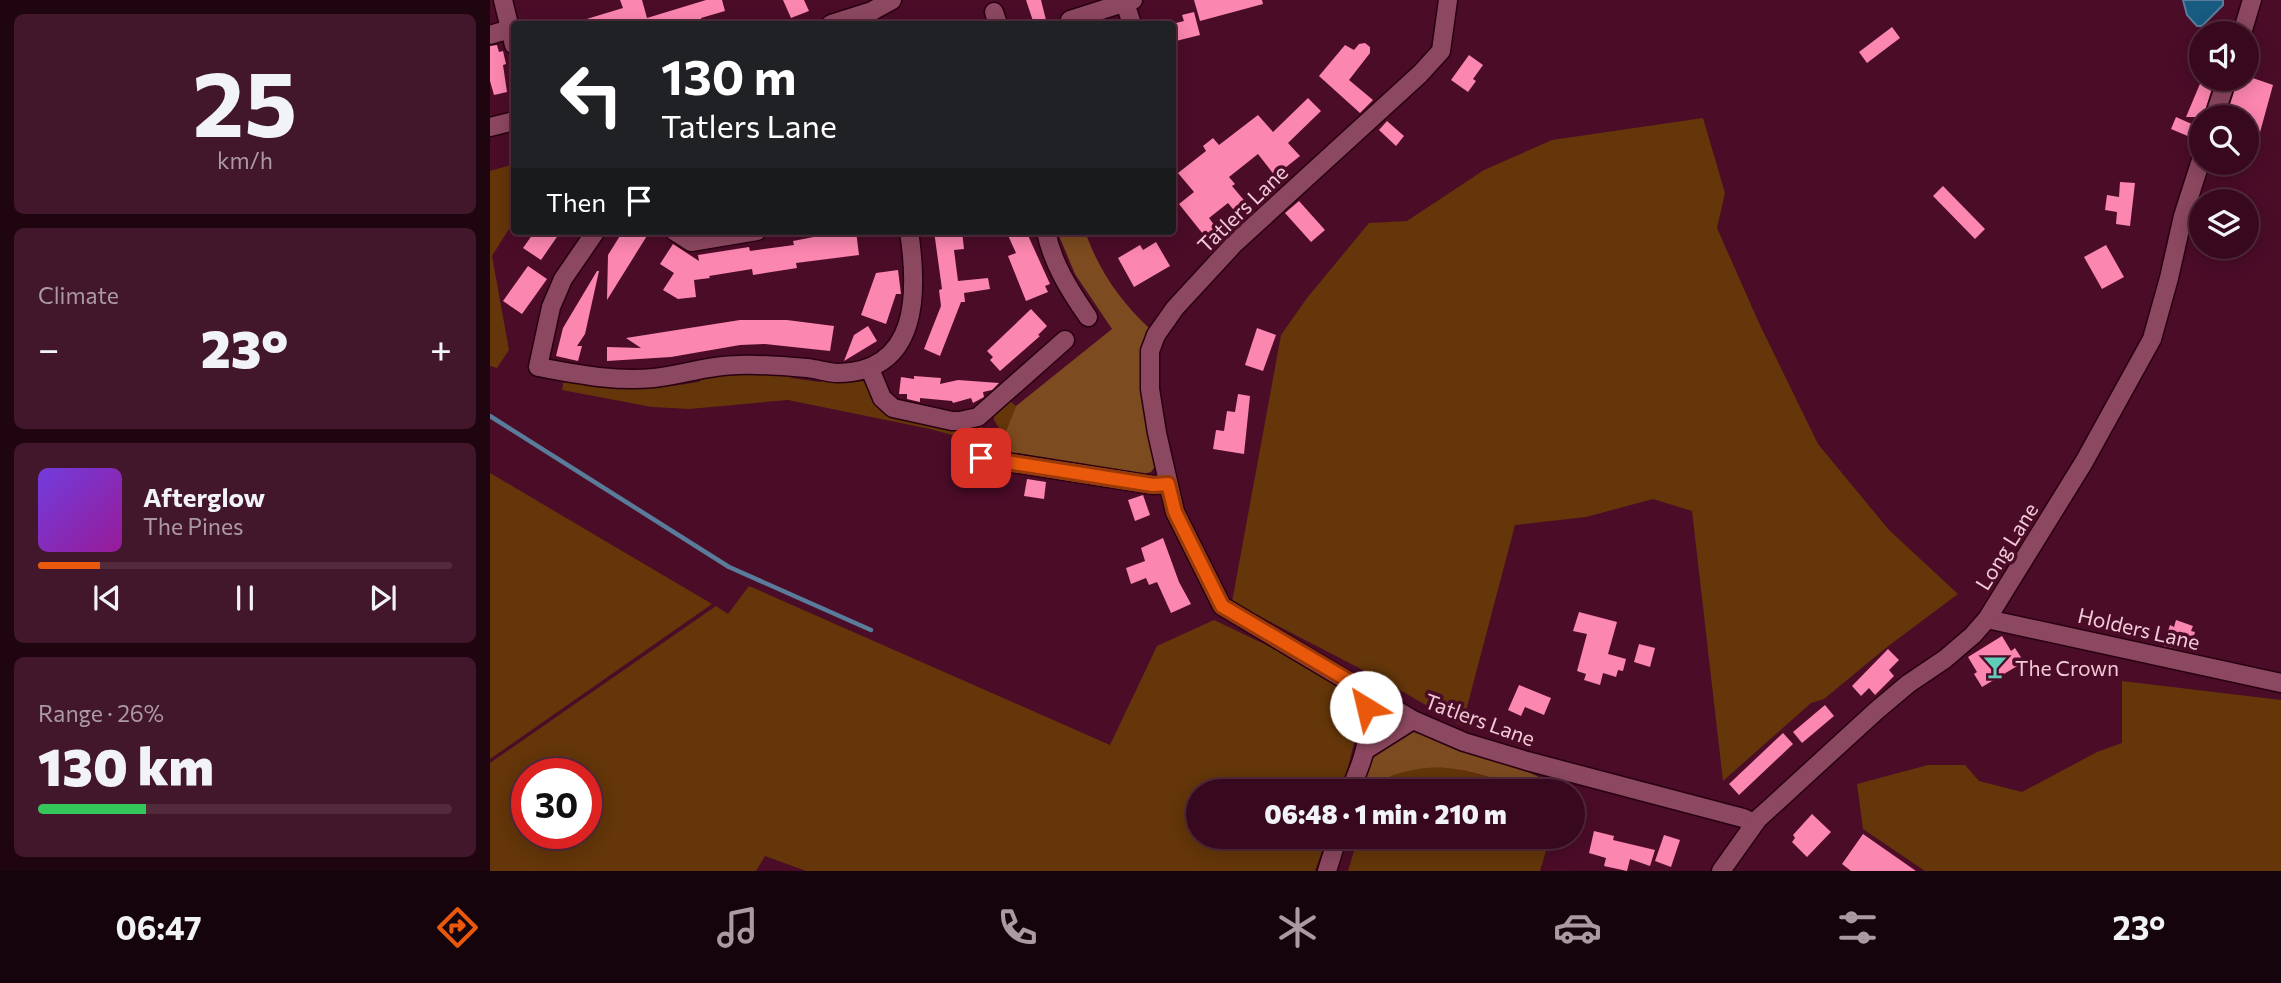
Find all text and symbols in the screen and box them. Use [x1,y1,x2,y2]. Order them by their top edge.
map controls [2189,21,2259,259]
button: sound [2189,21,2259,91]
text: 25 [193,44,297,156]
text: 130 m [661,45,796,105]
icon: left [546,49,637,140]
text: Tatlers Lane [661,105,837,145]
button: search [2189,105,2259,175]
text: km/h [217,146,273,174]
street label: Tatlers Lane [1192,159,1292,257]
icon: arrive [620,182,658,220]
text: Then [546,186,606,217]
button: layers [2189,189,2259,259]
text: Climate [38,281,119,309]
text: 23° [201,315,288,379]
text: − [38,324,60,371]
text: + [430,324,452,371]
pin [951,428,1011,488]
icon: arrive [962,439,1000,477]
text: Afterglow [143,481,265,512]
street label: Long Lane [1969,498,2043,594]
text: The Pines [143,512,244,540]
icon: previous [88,579,126,617]
icon: pause [226,579,264,617]
icon: next [364,579,402,617]
street label: Holders Lane [2076,602,2202,654]
bar icon: The Crown [1981,653,2009,681]
place label: The Crown [2015,655,2119,680]
position arrow [1329,670,1403,744]
street label: Tatlers Lane [1422,688,1538,750]
text: Range · 26% [38,699,164,727]
text: 130 km [38,733,214,797]
speed limit sign: 30 [511,758,602,849]
text: 06:48 · 1 min · 210 m [1264,798,1507,829]
icon: directions [433,903,482,952]
icon: music [713,903,762,952]
icon: phone [993,903,1042,952]
icon: climate [1273,903,1322,952]
icon: car [1553,903,1602,952]
icon: filters [1833,903,1882,952]
text: 06:47 [116,907,202,947]
text: 23° [2113,907,2165,947]

